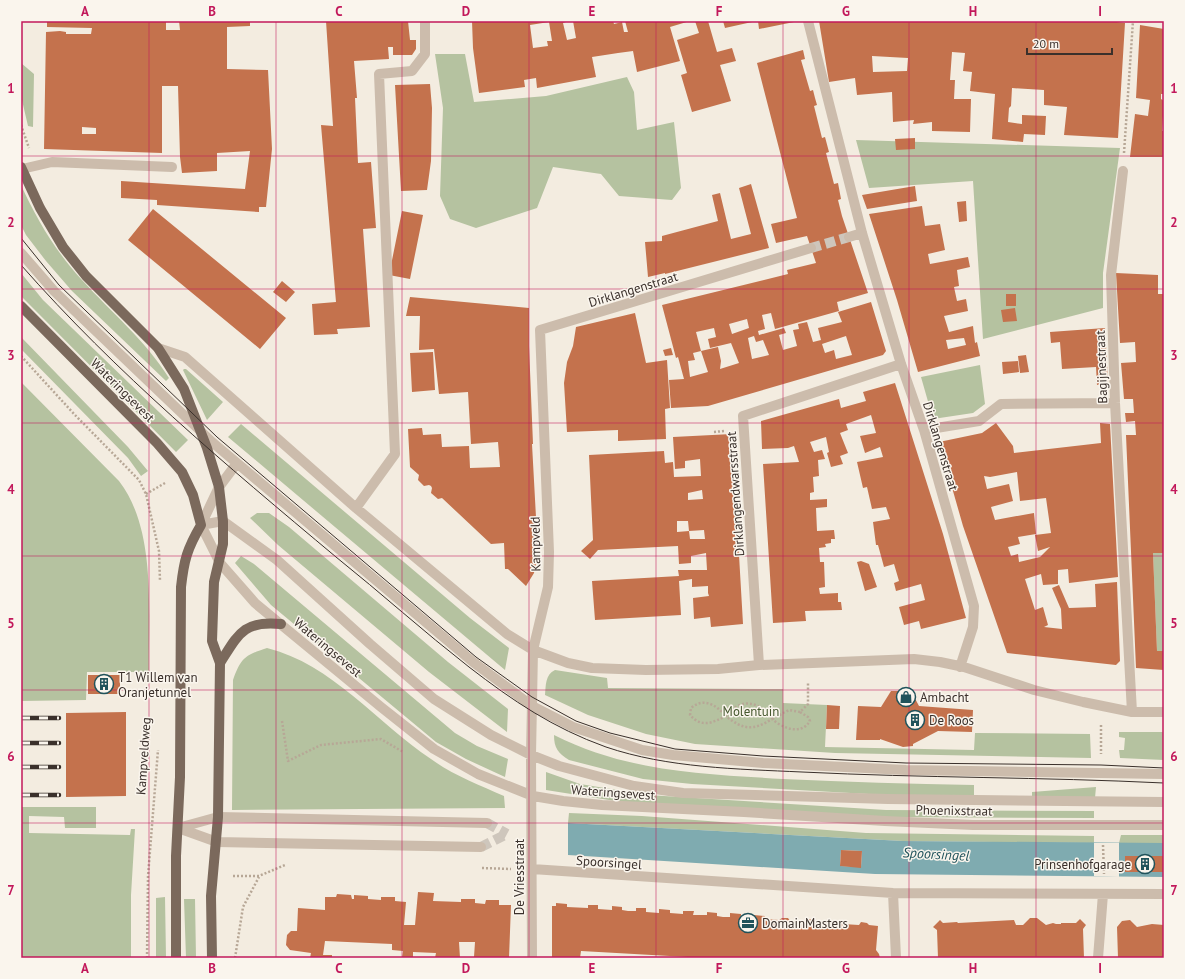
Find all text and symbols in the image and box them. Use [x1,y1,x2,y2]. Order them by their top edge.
text: A [81,3,89,20]
text: B [208,3,216,20]
text: C [335,3,343,20]
text: D [462,3,470,20]
text: E [589,3,596,20]
text: F [716,3,723,20]
text: G [842,3,850,20]
text: H [969,3,977,20]
text: I [1098,3,1102,20]
scale bar [1027,30,1112,56]
text: 20 m [1033,36,1059,51]
text: 1 [7,80,15,97]
text: 1 [1170,80,1178,97]
text: 2 [7,214,15,231]
text: 2 [1170,214,1178,231]
street label: Dirklangenstraat [587,268,680,311]
street label: Bagijnestraat [1092,329,1111,404]
text: 3 [7,347,15,364]
text: 3 [1170,347,1178,364]
street label: Wateringsevest [87,355,159,426]
street label: Dirklangenstraat [919,400,962,493]
street label: Dirklangendwarsstraat [723,430,748,557]
text: 4 [7,481,15,498]
text: 4 [1170,481,1178,498]
street label: Kampveld [527,516,544,572]
street label: Wateringsevest [290,614,366,681]
text: 5 [7,615,15,632]
text: 5 [1170,615,1178,632]
place label: T1 Willem van Oranjetunnel [118,669,198,701]
building icon: T1 Willem van Oranjetunnel [93,673,115,695]
shop icon: Ambacht [895,686,917,708]
place label: Ambacht [920,689,970,706]
park label: Molentuin [723,703,779,720]
building icon: De Roos [904,709,926,731]
place label: De Roos [929,712,974,729]
street label: Kampveldweg [132,717,155,795]
text: 6 [7,748,15,765]
text: 6 [1170,748,1178,765]
street label: Wateringsevest [570,781,656,804]
street label: Phoenixstraat [915,801,993,820]
street label: De Vriesstraat [511,838,528,915]
water label: Spoorsingel [902,843,970,865]
street label: Spoorsingel [576,852,643,873]
building icon: Prinsenhofgarage [1134,853,1156,875]
place label: Prinsenhofgarage [1034,856,1131,873]
text: 7 [7,882,15,899]
text: 7 [1170,882,1178,899]
office icon: DomainMasters [737,912,759,934]
place label: DomainMasters [762,915,848,932]
text: A [81,960,89,977]
text: B [208,960,216,977]
text: C [335,960,343,977]
text: D [462,960,470,977]
text: E [589,960,596,977]
text: F [716,960,723,977]
text: G [842,960,850,977]
text: H [969,960,977,977]
text: I [1098,960,1102,977]

